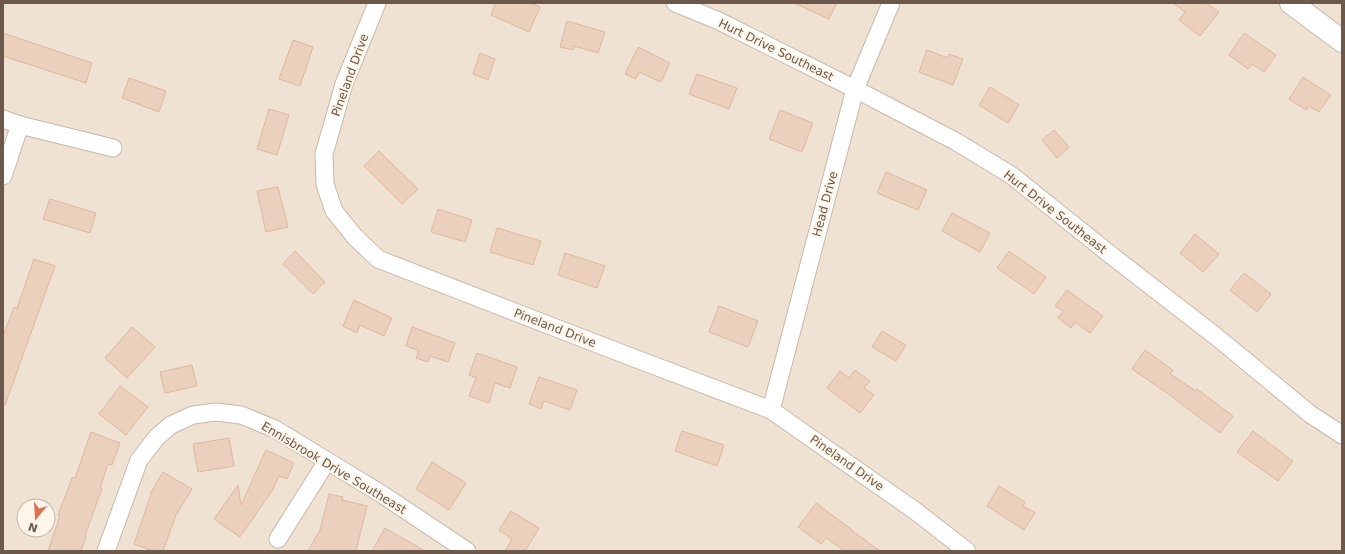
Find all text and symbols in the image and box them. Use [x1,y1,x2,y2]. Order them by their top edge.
street label: Hurt Drive Southeast [716,16,836,84]
street label: Pineland Drive [329,32,371,118]
street label: Hurt Drive Southeast [1001,168,1109,257]
street label: Head Drive [810,170,840,238]
street label: Pineland Drive [512,306,598,350]
street label: Ennisbrook Drive Southeast [259,419,409,517]
street label: Pineland Drive [807,432,887,494]
north arrow [16,498,56,538]
text: N [27,519,39,535]

